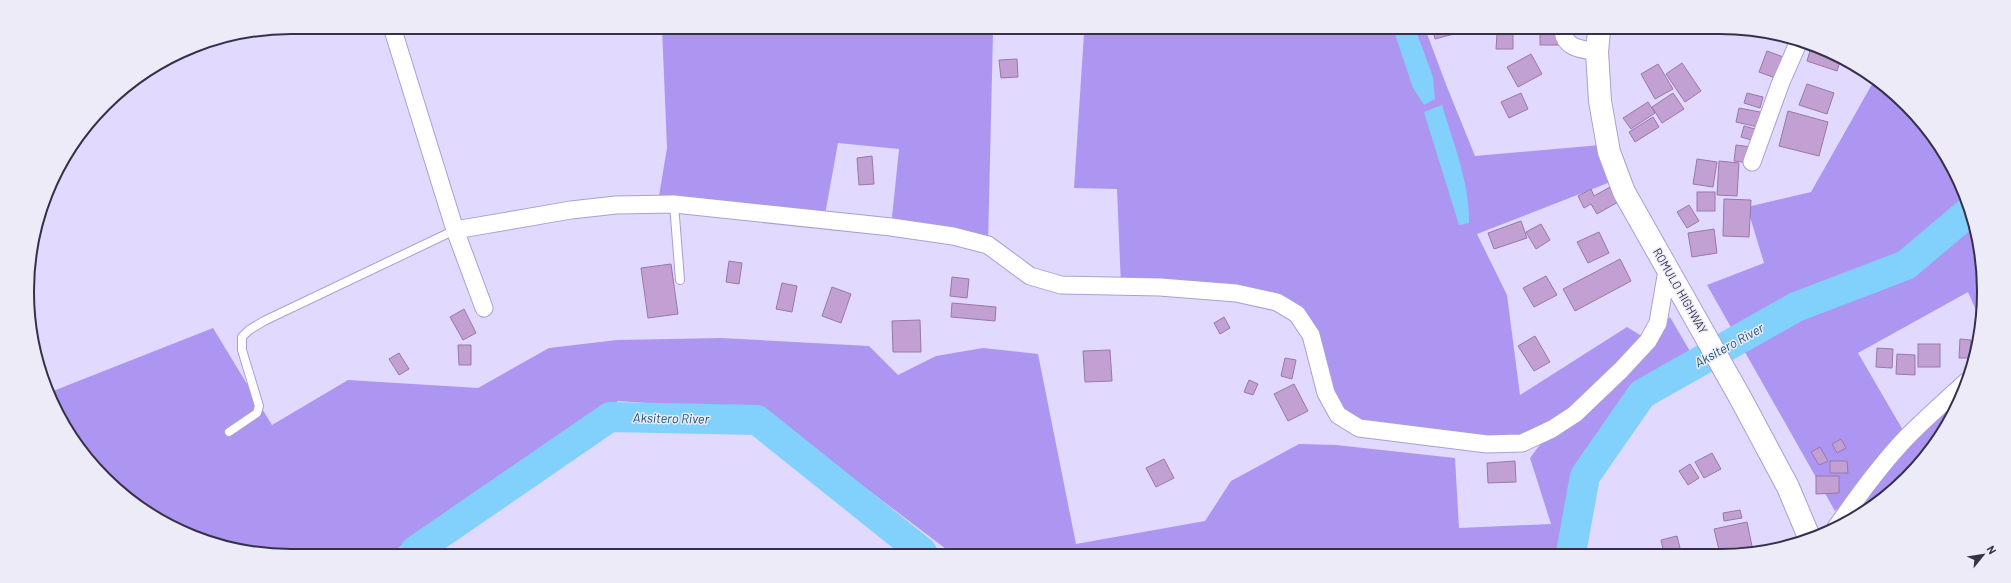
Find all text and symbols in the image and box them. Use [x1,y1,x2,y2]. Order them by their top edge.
street label: ROMULO HIGHWAY [1651,245,1711,336]
water label: Aksitero River [1692,319,1767,370]
water label: Aksitero River [633,409,710,427]
north arrow [1963,535,2003,575]
text: N [1985,543,2000,556]

